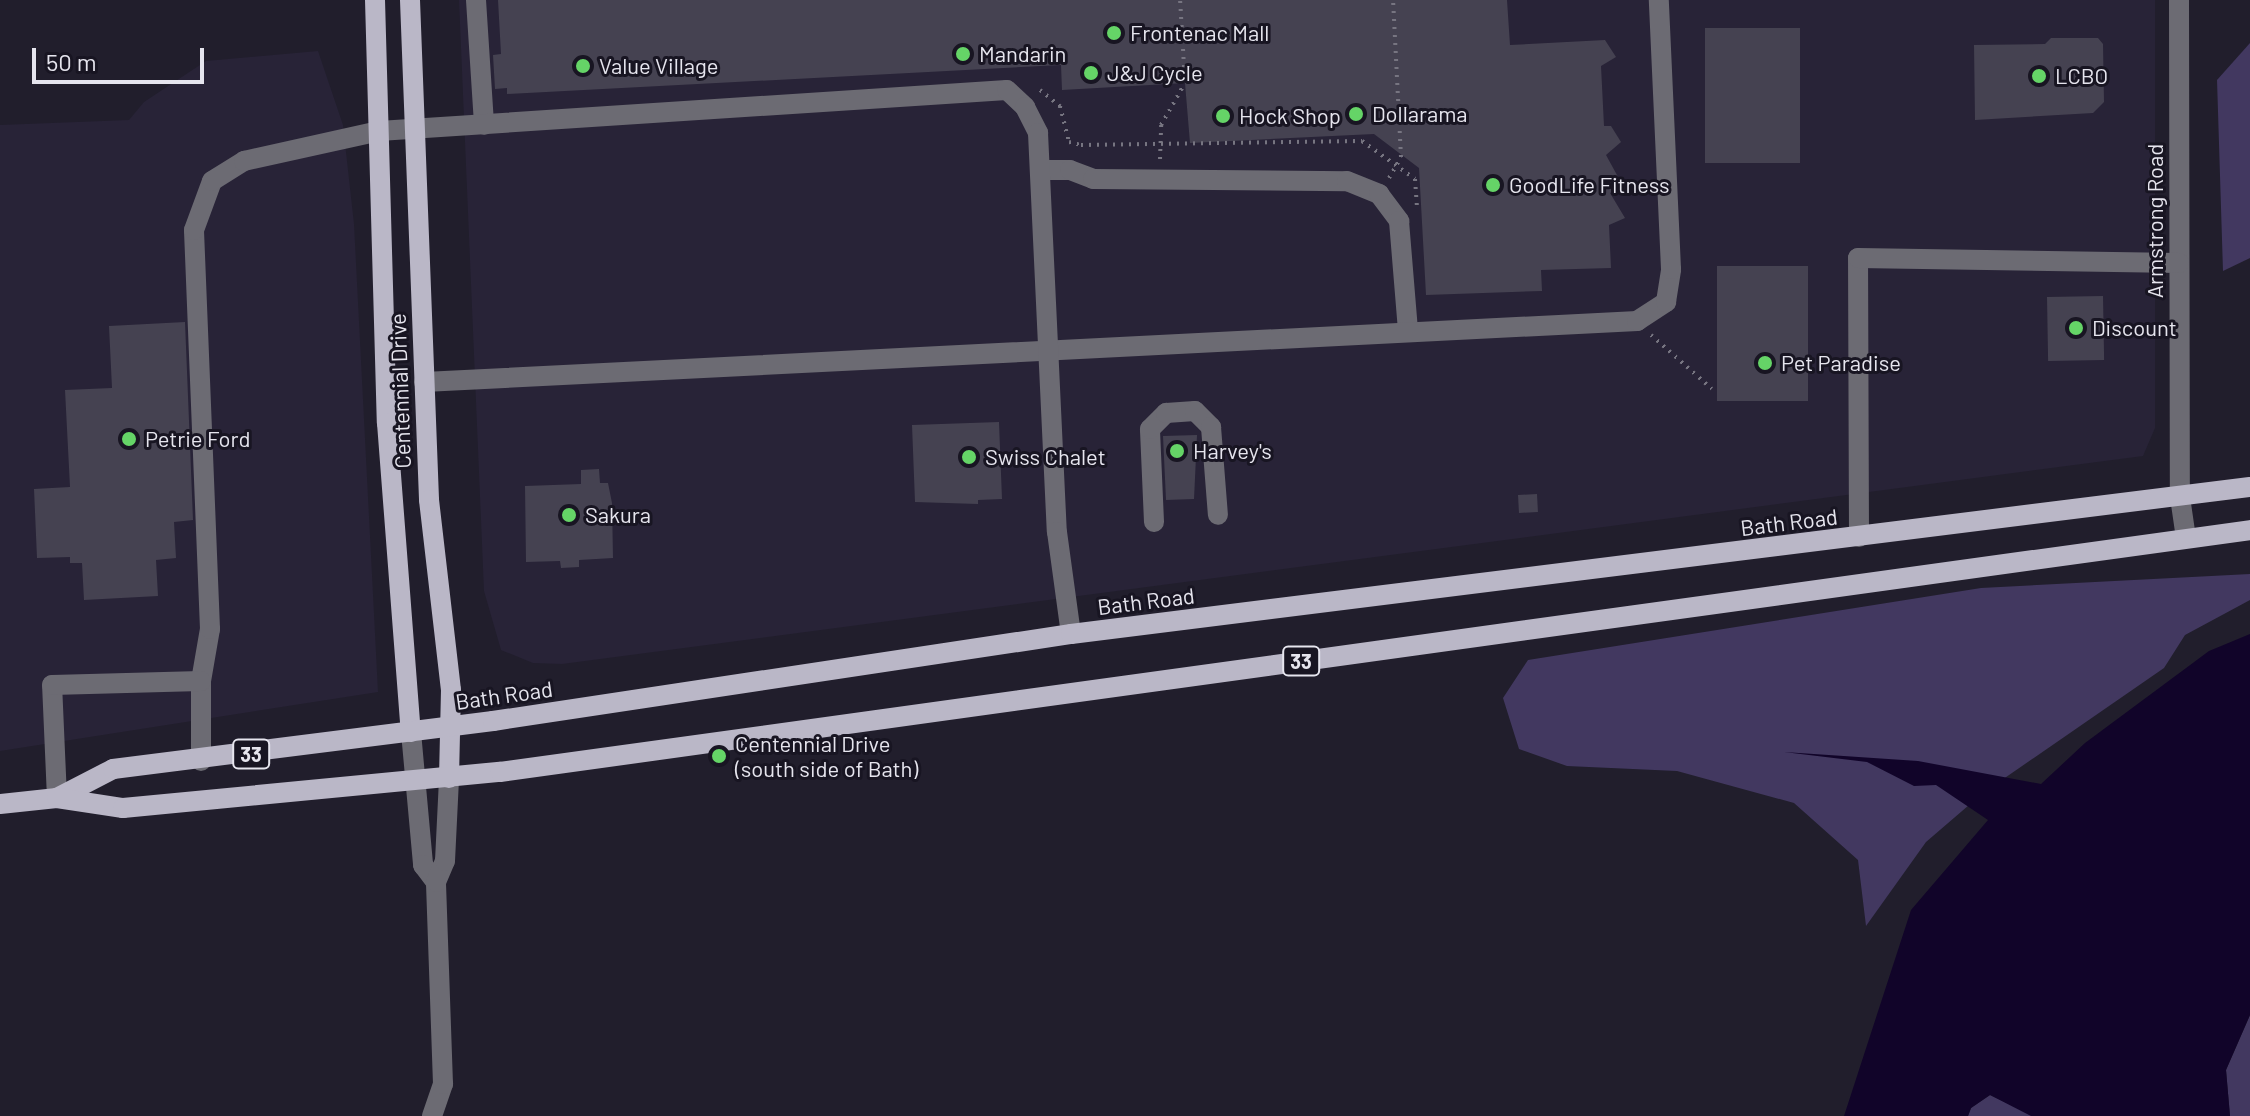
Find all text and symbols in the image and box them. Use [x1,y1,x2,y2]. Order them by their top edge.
place label: Frontenac Mall [1130,20,1269,46]
marker: Frontenac Mall [1105,24,1123,42]
scale bar [36,32,208,82]
place label: Mandarin [979,41,1066,67]
marker: Mandarin [954,45,972,63]
text: 50 m [46,47,97,76]
place label: Value Village [599,53,719,79]
marker: Value Village [574,57,592,75]
place label: J&J Cycle [1107,60,1203,86]
place label: LCBO [2055,63,2108,89]
marker: J&J Cycle [1082,64,1100,82]
marker: LCBO [2030,67,2048,85]
place label: Dollarama [1372,101,1468,127]
place label: Hock Shop [1239,103,1341,129]
marker: Dollarama [1347,105,1365,123]
marker: Hock Shop [1214,107,1232,125]
street label: Armstrong Road [2142,144,2168,298]
place label: GoodLife Fitness [1509,172,1670,198]
marker: GoodLife Fitness [1484,176,1502,194]
street label: Centennial Drive [384,313,416,469]
place label: Discount [2092,315,2177,341]
marker: Discount [2067,319,2085,337]
place label: Pet Paradise [1781,350,1901,376]
marker: Pet Paradise [1756,354,1774,372]
place label: Petrie Ford [145,426,250,452]
marker: Petrie Ford [120,430,138,448]
place label: Harvey's [1193,438,1272,464]
marker: Harvey's [1168,442,1186,460]
place label: Swiss Chalet [985,444,1106,470]
marker: Swiss Chalet [960,448,978,466]
place label: Sakura [585,502,651,528]
street label: Bath Road [1739,503,1839,541]
marker: Sakura [560,506,578,524]
street label: Bath Road [1096,582,1196,620]
road number: 33 [1281,645,1321,677]
street label: Bath Road [454,675,554,715]
place label: Centennial Drive (south side of Bath) [735,730,918,782]
road number: 33 [231,738,271,770]
marker: Centennial Drive (south side of Bath) [710,747,728,765]

